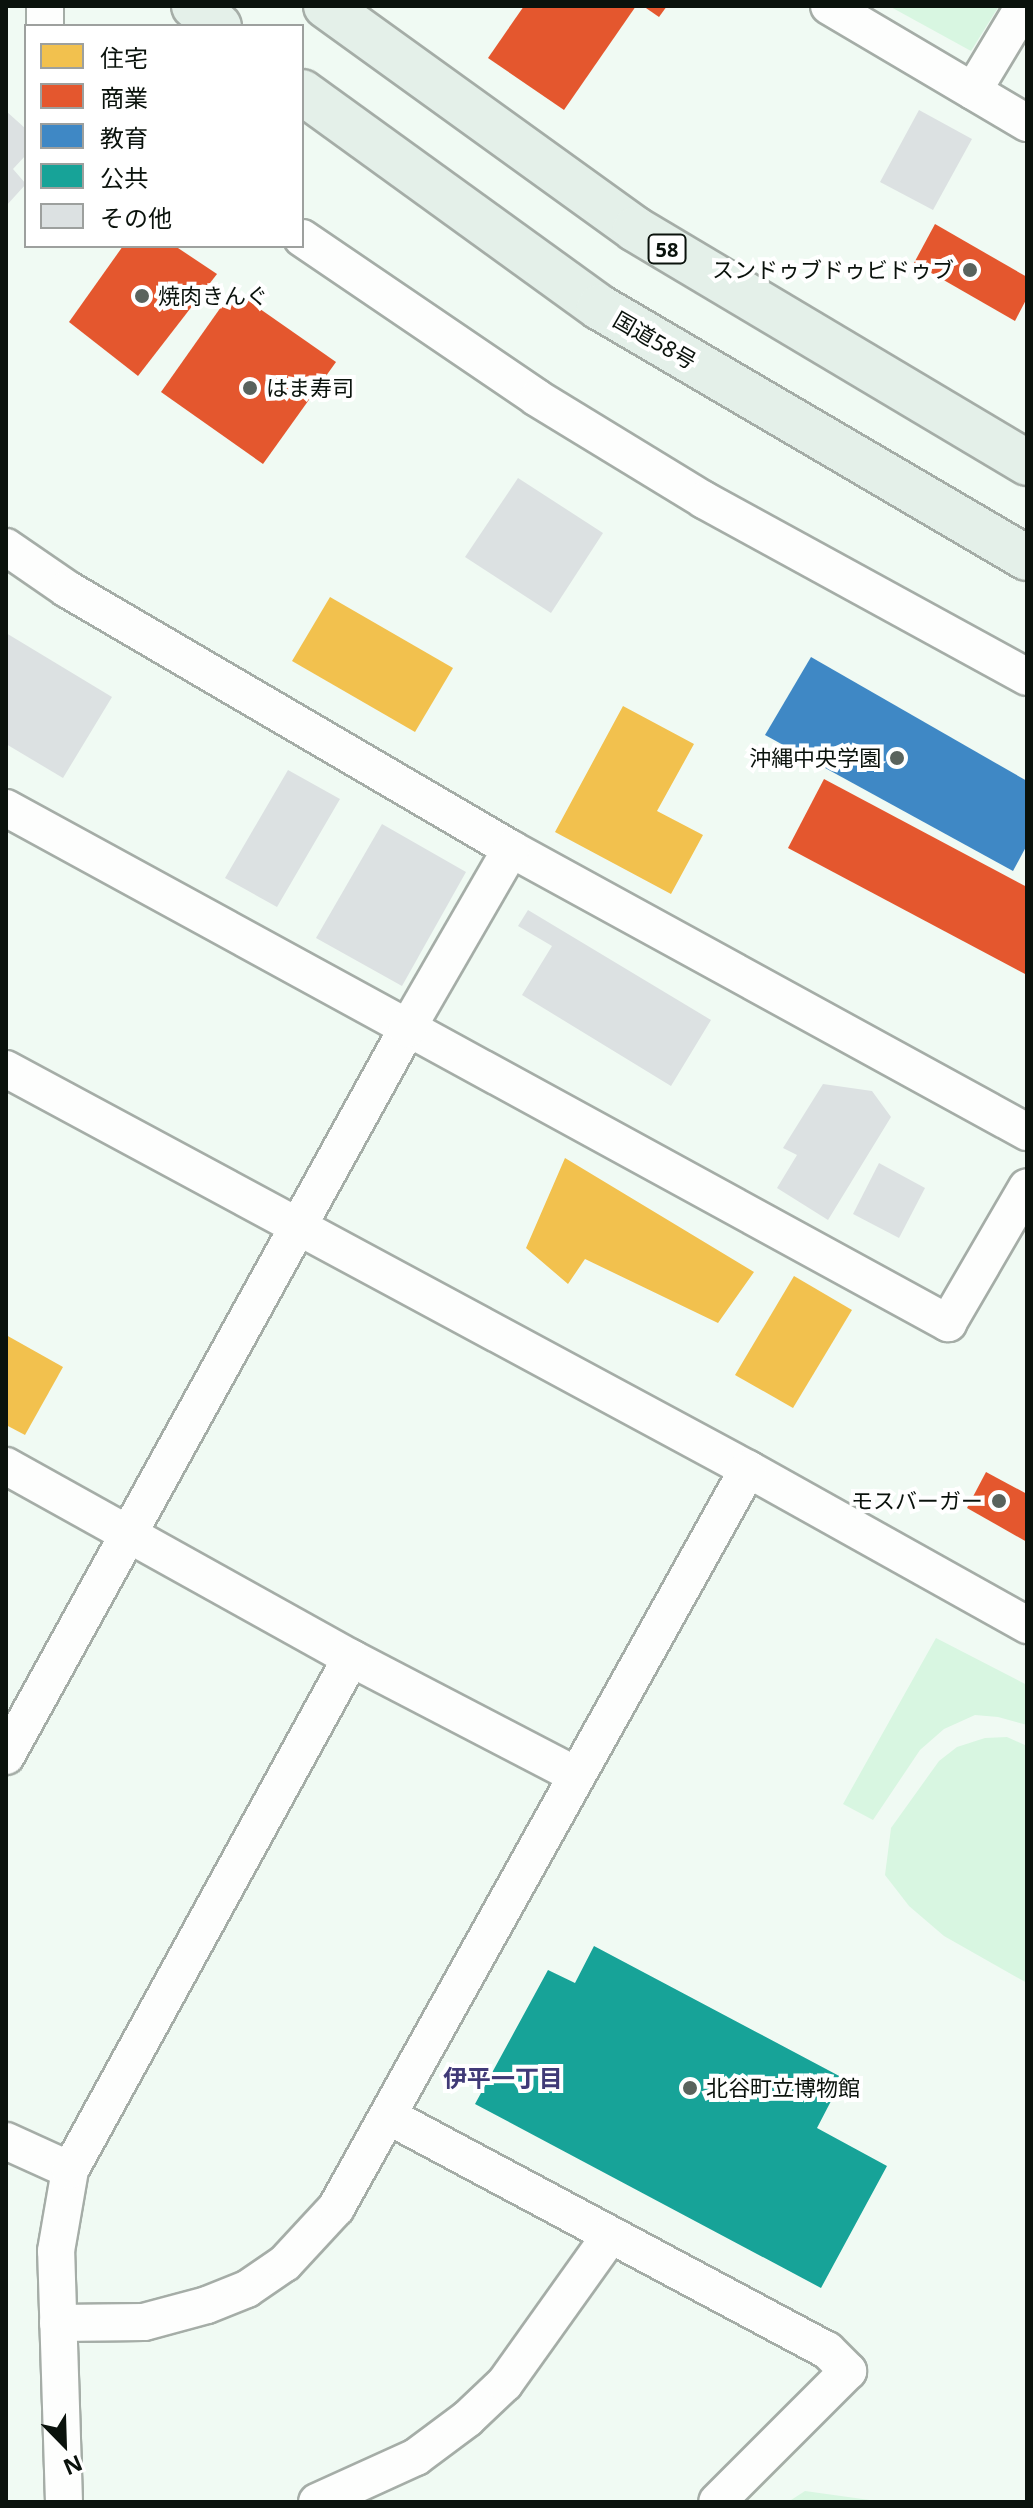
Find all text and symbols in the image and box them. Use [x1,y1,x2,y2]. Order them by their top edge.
legend [24,24,304,248]
text: 住宅 [100,41,148,74]
text: 商業 [100,81,148,114]
text: 教育 [100,121,148,154]
text: 公共 [100,161,148,194]
text: その他 [100,201,172,234]
road number: 58 [647,233,687,265]
place label: スンドゥブドゥビドゥブ [712,257,954,283]
marker: スンドゥブドゥビドゥブ [961,261,979,279]
place label: 焼肉きんぐ [158,283,268,309]
marker: 焼肉きんぐ [133,287,151,305]
street label: 国道58号 [609,306,701,374]
place label: はま寿司 [266,375,354,401]
marker: はま寿司 [241,379,259,397]
place label: 沖縄中央学園 [749,745,881,771]
marker: 沖縄中央学園 [888,749,906,767]
place label: モスバーガー [851,1488,983,1514]
marker: モスバーガー [990,1492,1008,1510]
district label: 伊平一丁目 [443,2064,563,2092]
place label: 北谷町立博物館 [706,2075,860,2101]
marker: 北谷町立博物館 [681,2079,699,2097]
north arrow [24,2404,104,2484]
text: N [59,2449,87,2483]

